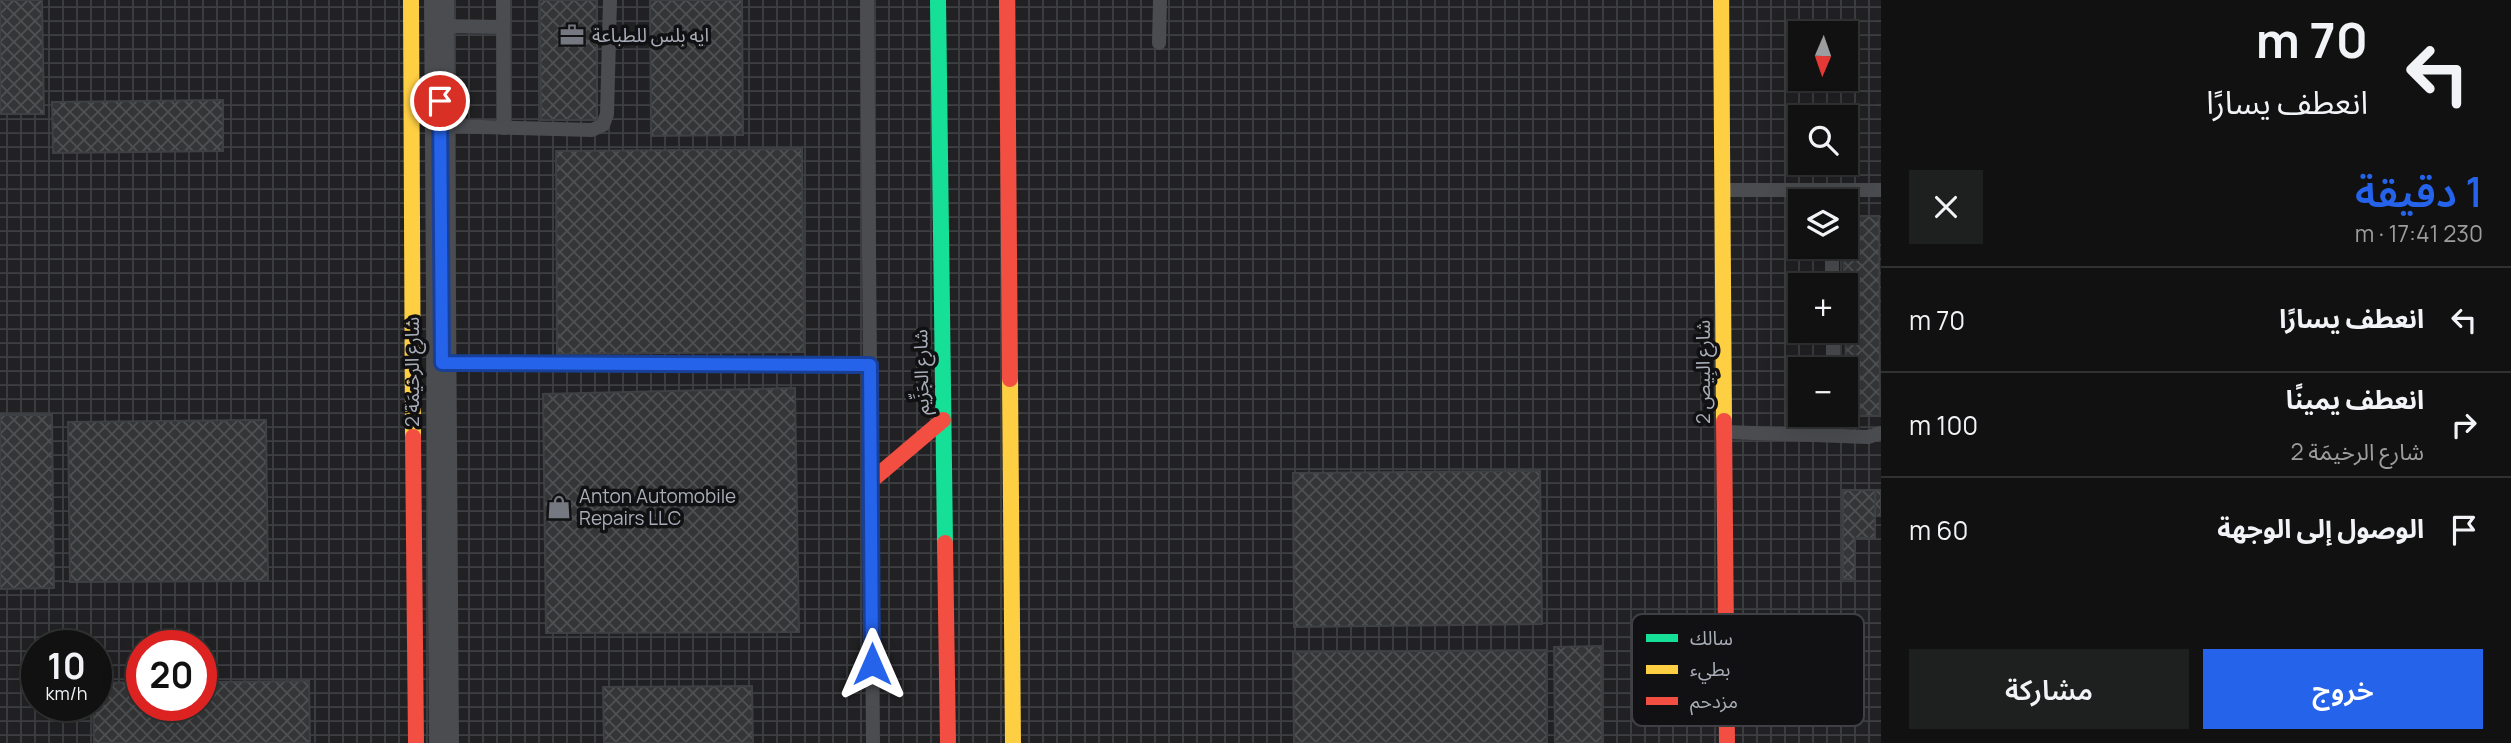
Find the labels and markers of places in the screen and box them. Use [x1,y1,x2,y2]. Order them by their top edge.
office icon: ايه بلس للطباعة [558,21,586,49]
place label: ايه بلس للطباعة [592,22,709,48]
pin [410,71,470,131]
place label: Anton Automobile Repairs LLC [579,483,736,531]
shop icon: Anton Automobile Repairs LLC [545,493,573,521]

